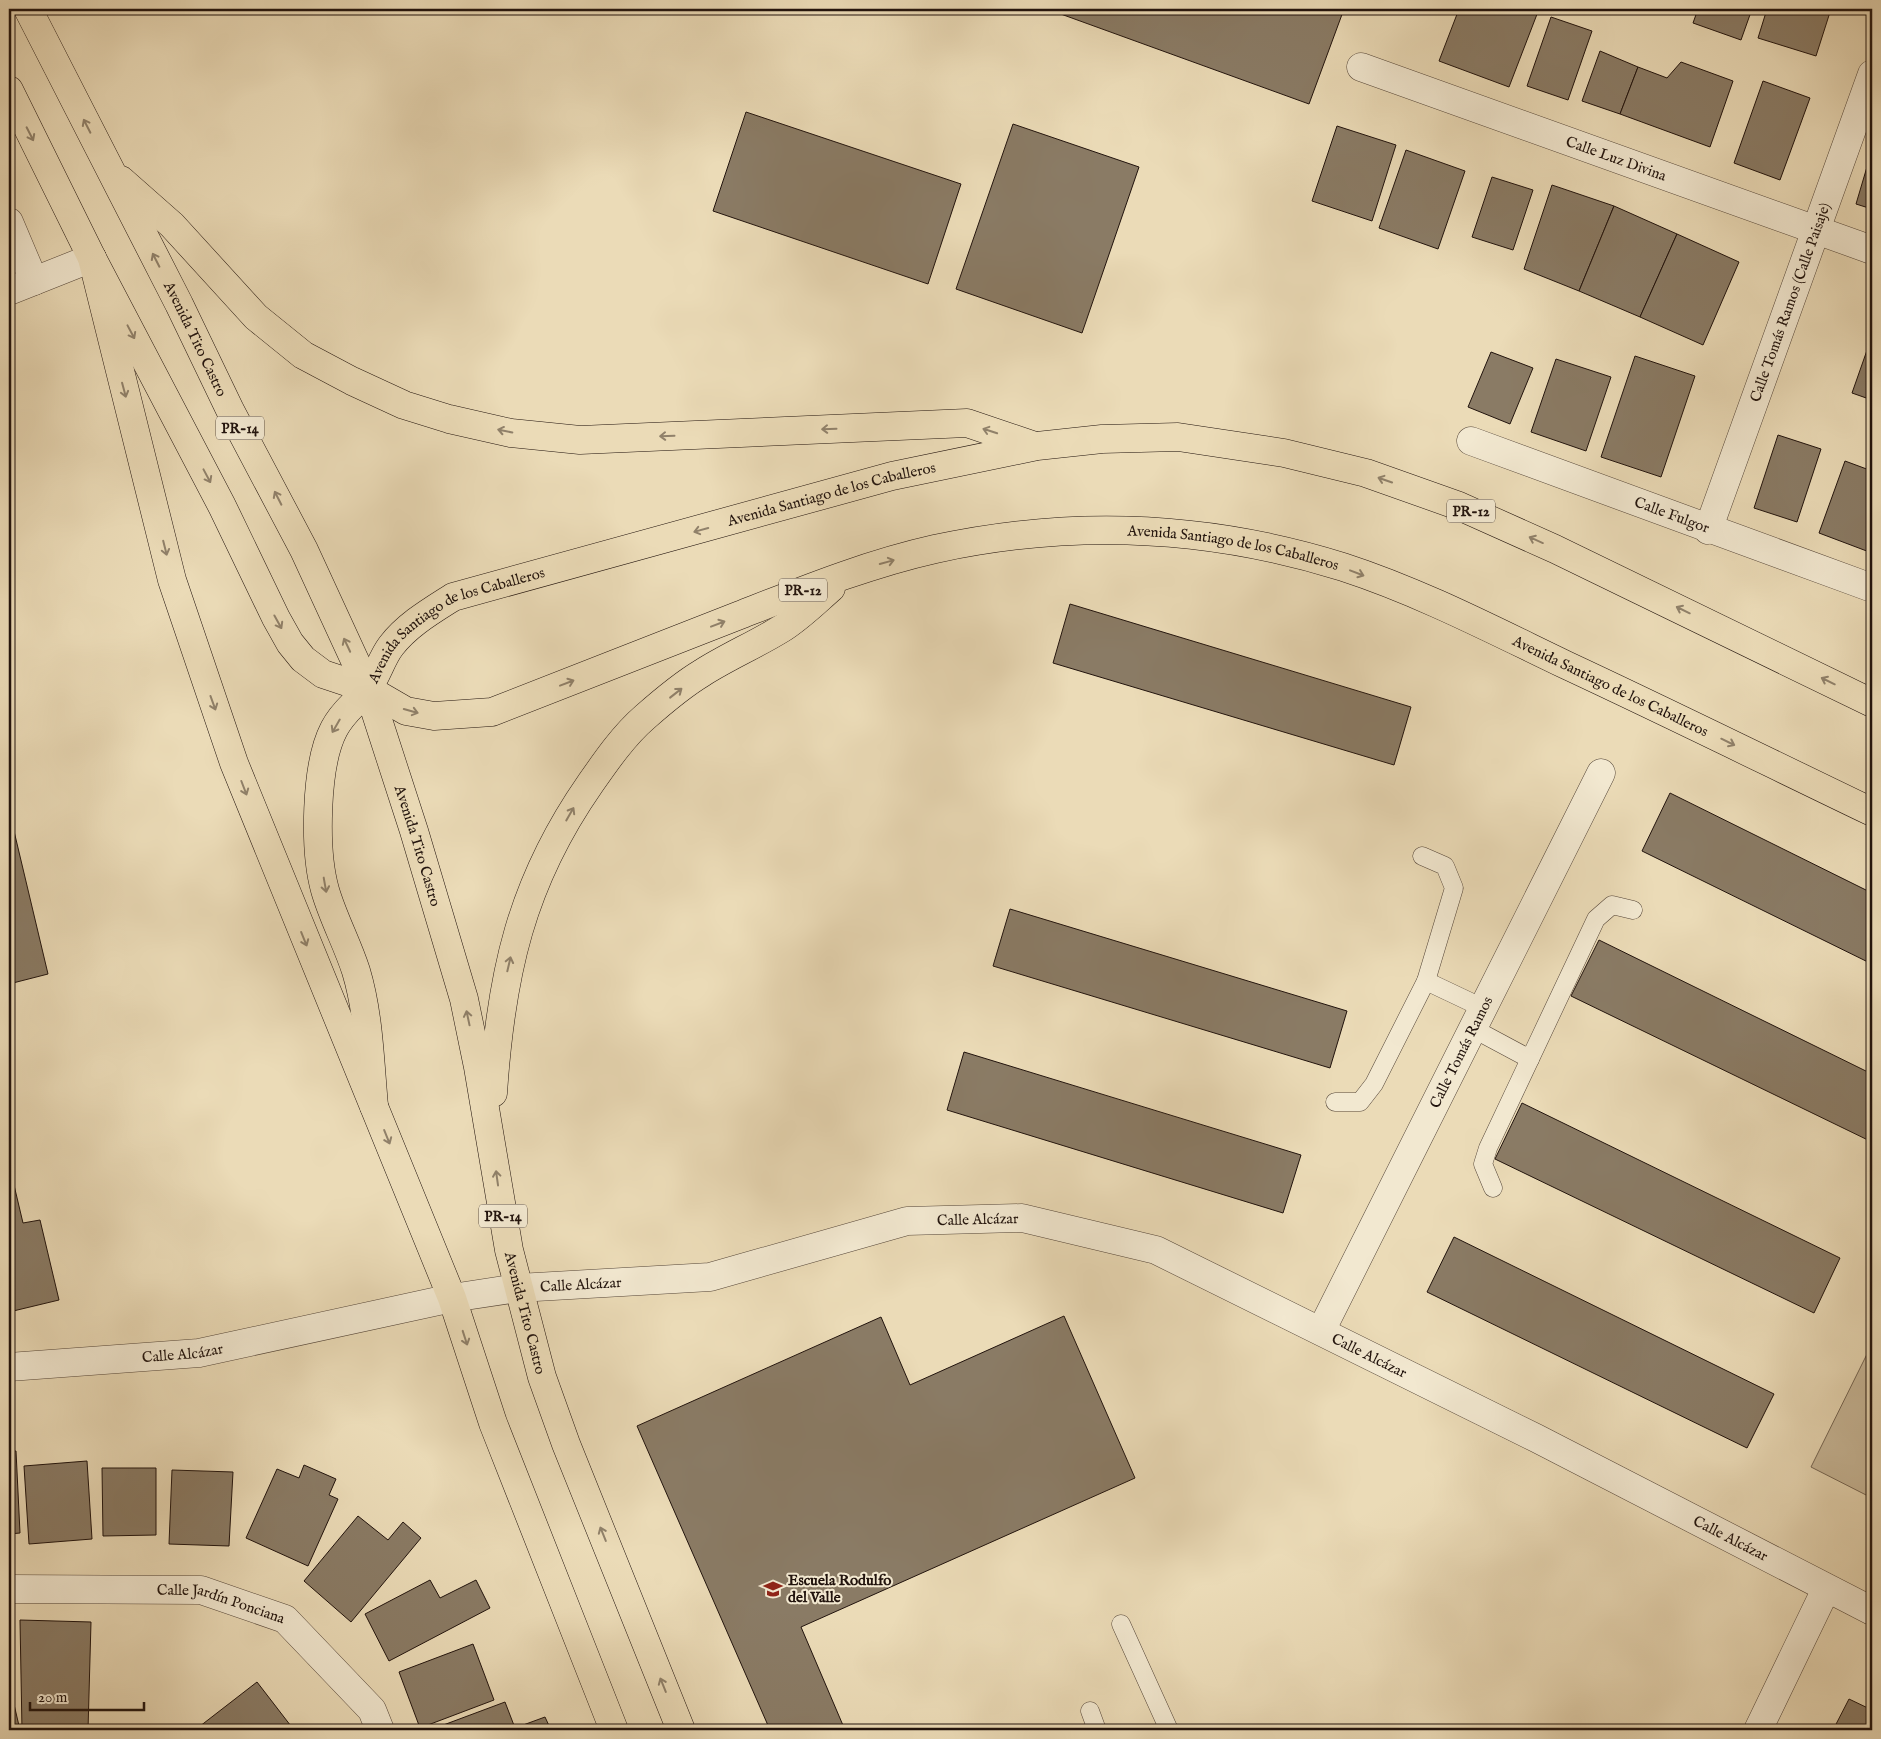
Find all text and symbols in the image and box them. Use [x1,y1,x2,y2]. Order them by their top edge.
one-way arrow [82,119,91,134]
one-way arrow [26,126,35,141]
street label: Calle Luz Divina [1563,132,1669,186]
street label: Calle Tomás Ramos (Calle Paisaje) [1746,200,1835,405]
one-way arrow [151,253,160,268]
street label: Avenida Tito Castro [159,277,231,400]
one-way arrow [127,324,136,339]
one-way arrow [120,382,130,398]
road number: PR-14 [216,416,264,439]
one-way arrow [822,424,838,434]
one-way arrow [498,426,514,436]
one-way arrow [983,426,999,435]
one-way arrow [659,431,676,441]
street label: Avenida Santiago de los Caballeros [724,458,937,531]
one-way arrow [203,468,212,483]
one-way arrow [1378,475,1393,484]
one-way arrow [273,491,282,506]
street label: Calle Fulgor [1632,493,1712,538]
road number: PR-12 [1447,500,1495,522]
street label: Avenida Santiago de los Caballeros [1126,521,1341,575]
one-way arrow [693,526,709,536]
one-way arrow [1529,535,1544,545]
one-way arrow [161,539,170,555]
one-way arrow [879,557,895,566]
street label: Avenida Santiago de los Caballeros [364,563,547,687]
one-way arrow [1349,569,1364,578]
road number: PR-12 [779,578,827,602]
one-way arrow [1675,605,1690,615]
one-way arrow [273,614,283,629]
one-way arrow [710,618,725,628]
street label: Avenida Santiago de los Caballeros [1508,631,1711,741]
one-way arrow [342,638,352,653]
one-way arrow [1821,676,1836,686]
one-way arrow [559,678,574,687]
one-way arrow [669,687,682,698]
one-way arrow [208,695,218,711]
one-way arrow [402,707,418,717]
one-way arrow [331,718,341,733]
one-way arrow [1720,737,1735,747]
one-way arrow [240,780,249,795]
street label: Avenida Tito Castro [390,782,445,909]
one-way arrow [565,807,575,822]
one-way arrow [320,876,330,892]
one-way arrow [300,931,310,946]
one-way arrow [505,957,514,973]
street label: Calle Tomás Ramos [1425,993,1497,1111]
one-way arrow [463,1011,472,1027]
one-way arrow [383,1129,392,1144]
one-way arrow [491,1171,501,1187]
road number: PR-14 [479,1204,527,1228]
street label: Calle Alcázar [937,1209,1019,1230]
street label: Avenida Tito Castro [500,1249,550,1376]
street label: Calle Alcázar [539,1273,623,1297]
one-way arrow [461,1329,470,1345]
street label: Calle Alcázar [1328,1329,1410,1383]
street label: Calle Alcázar [141,1339,225,1367]
street label: Calle Alcázar [1690,1512,1771,1566]
one-way arrow [597,1527,607,1542]
place label: Escuela Rodulfo del Valle [788,1571,891,1607]
school or university icon: Escuela Rodulfo del Valle [762,1578,784,1600]
street label: Calle Jardín Ponciana [157,1581,288,1628]
one-way arrow [658,1678,667,1693]
scale bar [30,1679,144,1711]
text: 20 m [38,1688,68,1707]

